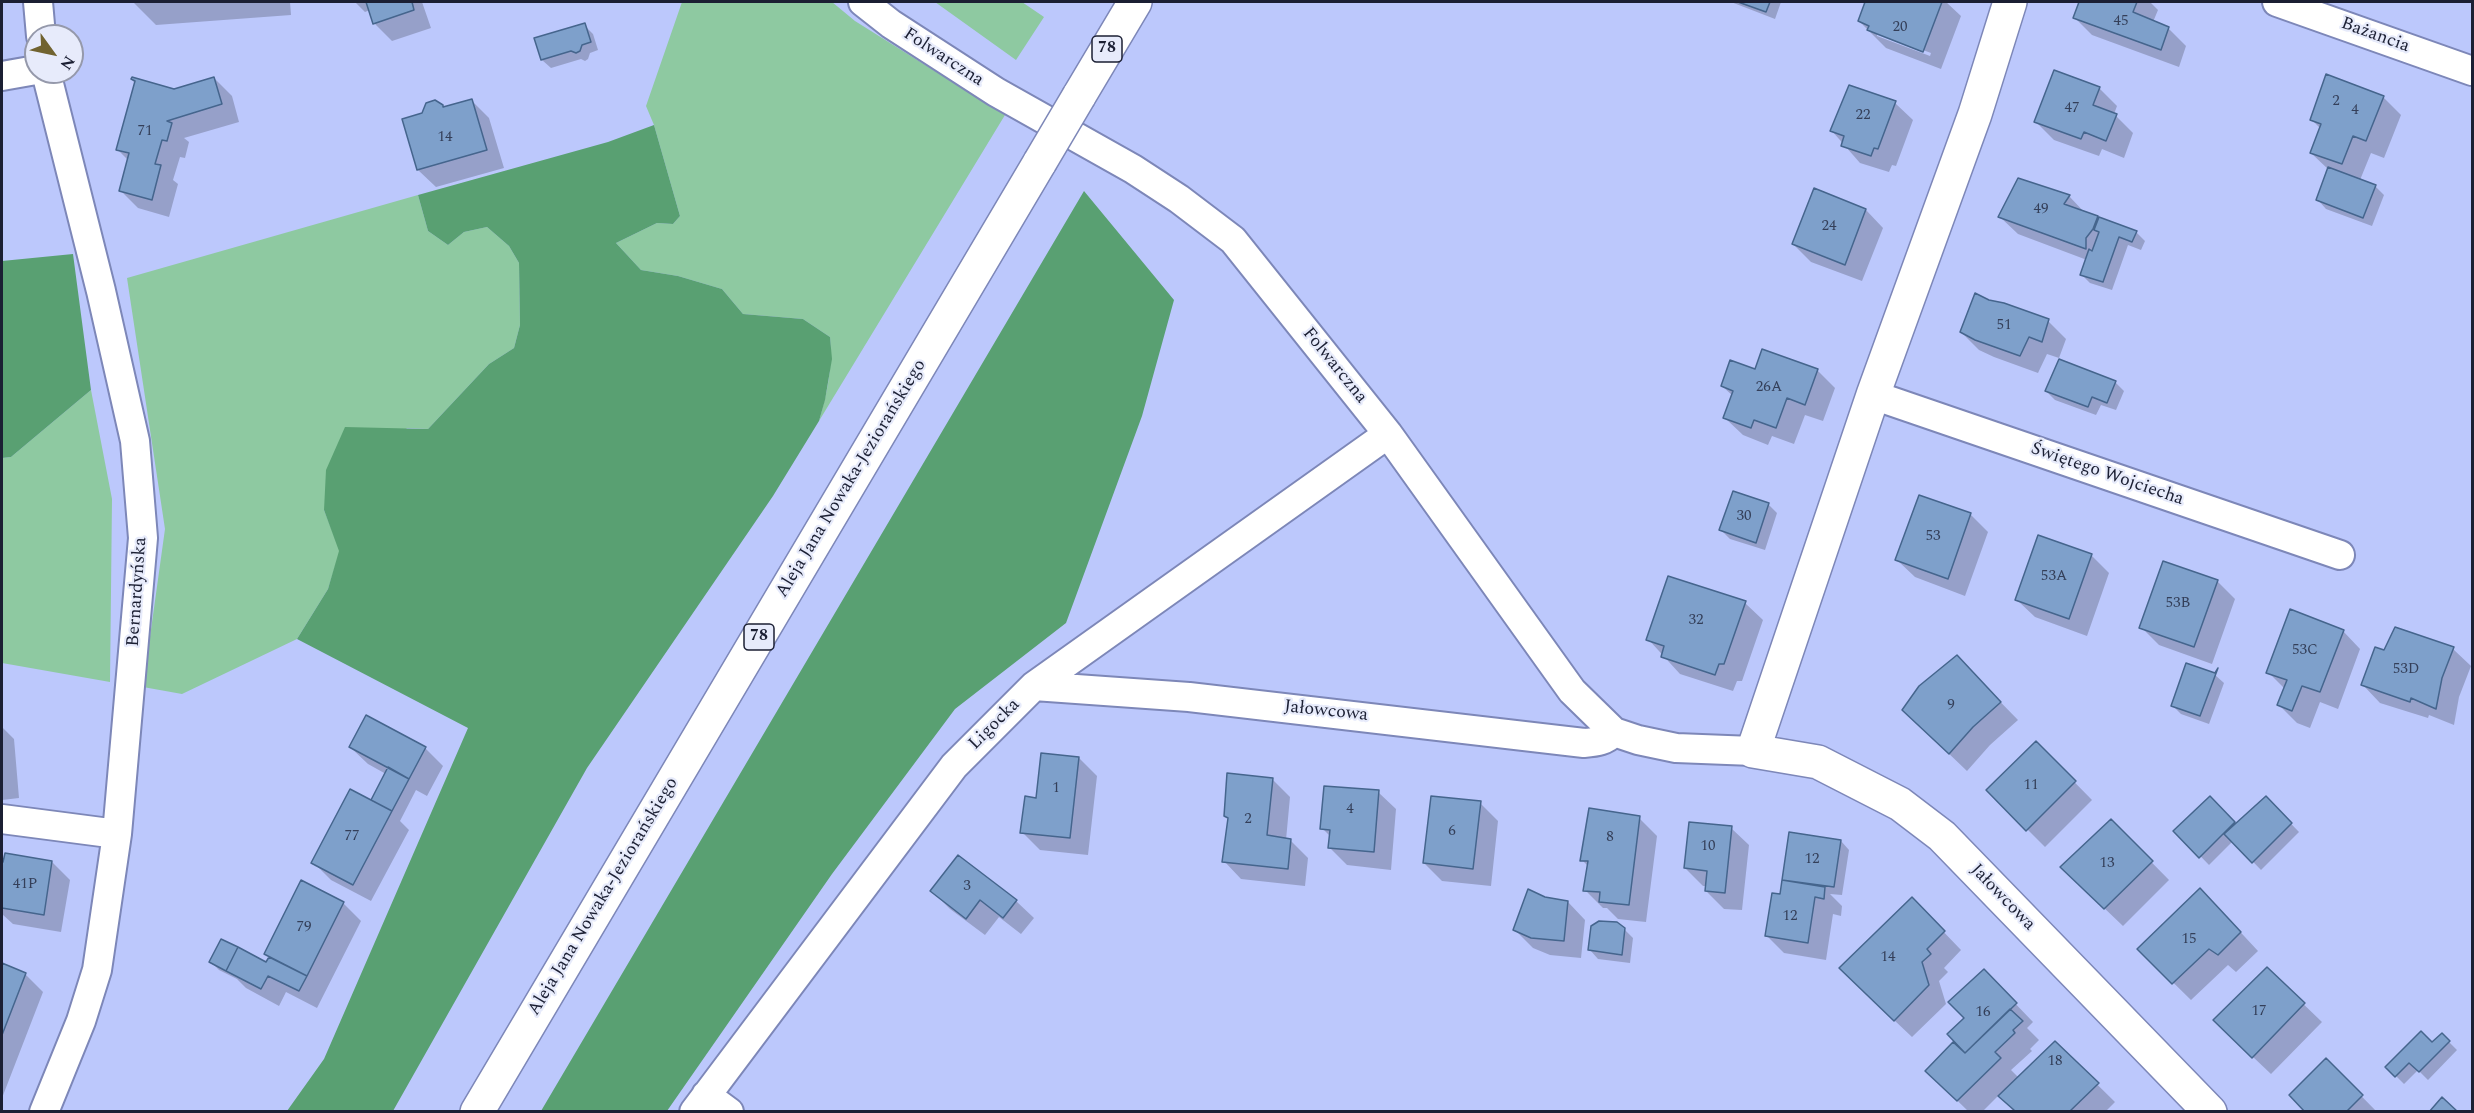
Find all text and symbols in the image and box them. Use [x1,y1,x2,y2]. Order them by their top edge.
house number: 45 [2114,13,2128,31]
street label: Bażancia [2338,14,2412,58]
house number: 20 [1893,19,1907,37]
north arrow [24,24,84,84]
street label: Folwarczna [899,24,987,92]
road number: 78 [1092,36,1122,62]
text: N [54,51,81,75]
house number: 2 [2332,93,2340,111]
house number: 47 [2065,100,2079,118]
house number: 4 [2351,102,2359,120]
house number: 22 [1856,107,1870,125]
house number: 71 [138,123,152,141]
house number: 14 [438,129,452,147]
house number: 49 [2034,201,2048,219]
house number: 24 [1822,218,1836,236]
house number: 51 [1997,317,2011,335]
street label: Folwarczna [1297,324,1371,408]
street label: Aleja Jana Nowaka-Jeziorańskiego [772,356,932,602]
house number: 26A [1756,379,1782,397]
street label: Świętego Wojciecha [2028,439,2186,511]
house number: 30 [1737,508,1751,526]
house number: 53 [1926,528,1940,546]
street label: Bernardyńska [123,537,153,647]
house number: 53A [2041,568,2067,586]
house number: 53B [2166,595,2190,613]
house number: 32 [1689,612,1703,630]
road number: 78 [744,624,774,650]
house number: 53C [2292,642,2318,660]
house number: 53D [2393,661,2419,679]
street label: Ligocka [965,695,1025,755]
street label: Jałowcowa [1283,697,1369,727]
house number: 9 [1947,697,1955,715]
street label: Aleja Jana Nowaka-Jeziorańskiego [524,774,684,1020]
house number: 11 [2024,777,2038,795]
house number: 1 [1052,780,1060,798]
house number: 4 [1346,801,1354,819]
house number: 2 [1244,811,1252,829]
house number: 6 [1448,823,1456,841]
house number: 77 [345,828,359,846]
house number: 8 [1606,829,1614,847]
house number: 10 [1701,838,1715,856]
house number: 12 [1805,851,1819,869]
house number: 13 [2100,855,2114,873]
street label: Jałowcowa [1965,860,2039,936]
house number: 41P [13,876,37,894]
house number: 3 [963,878,971,896]
house number: 12 [1783,908,1797,926]
house number: 79 [297,919,311,937]
house number: 15 [2182,931,2196,949]
house number: 14 [1881,949,1895,967]
house number: 17 [2252,1003,2266,1021]
house number: 16 [1976,1004,1990,1022]
house number: 18 [2048,1053,2062,1071]

